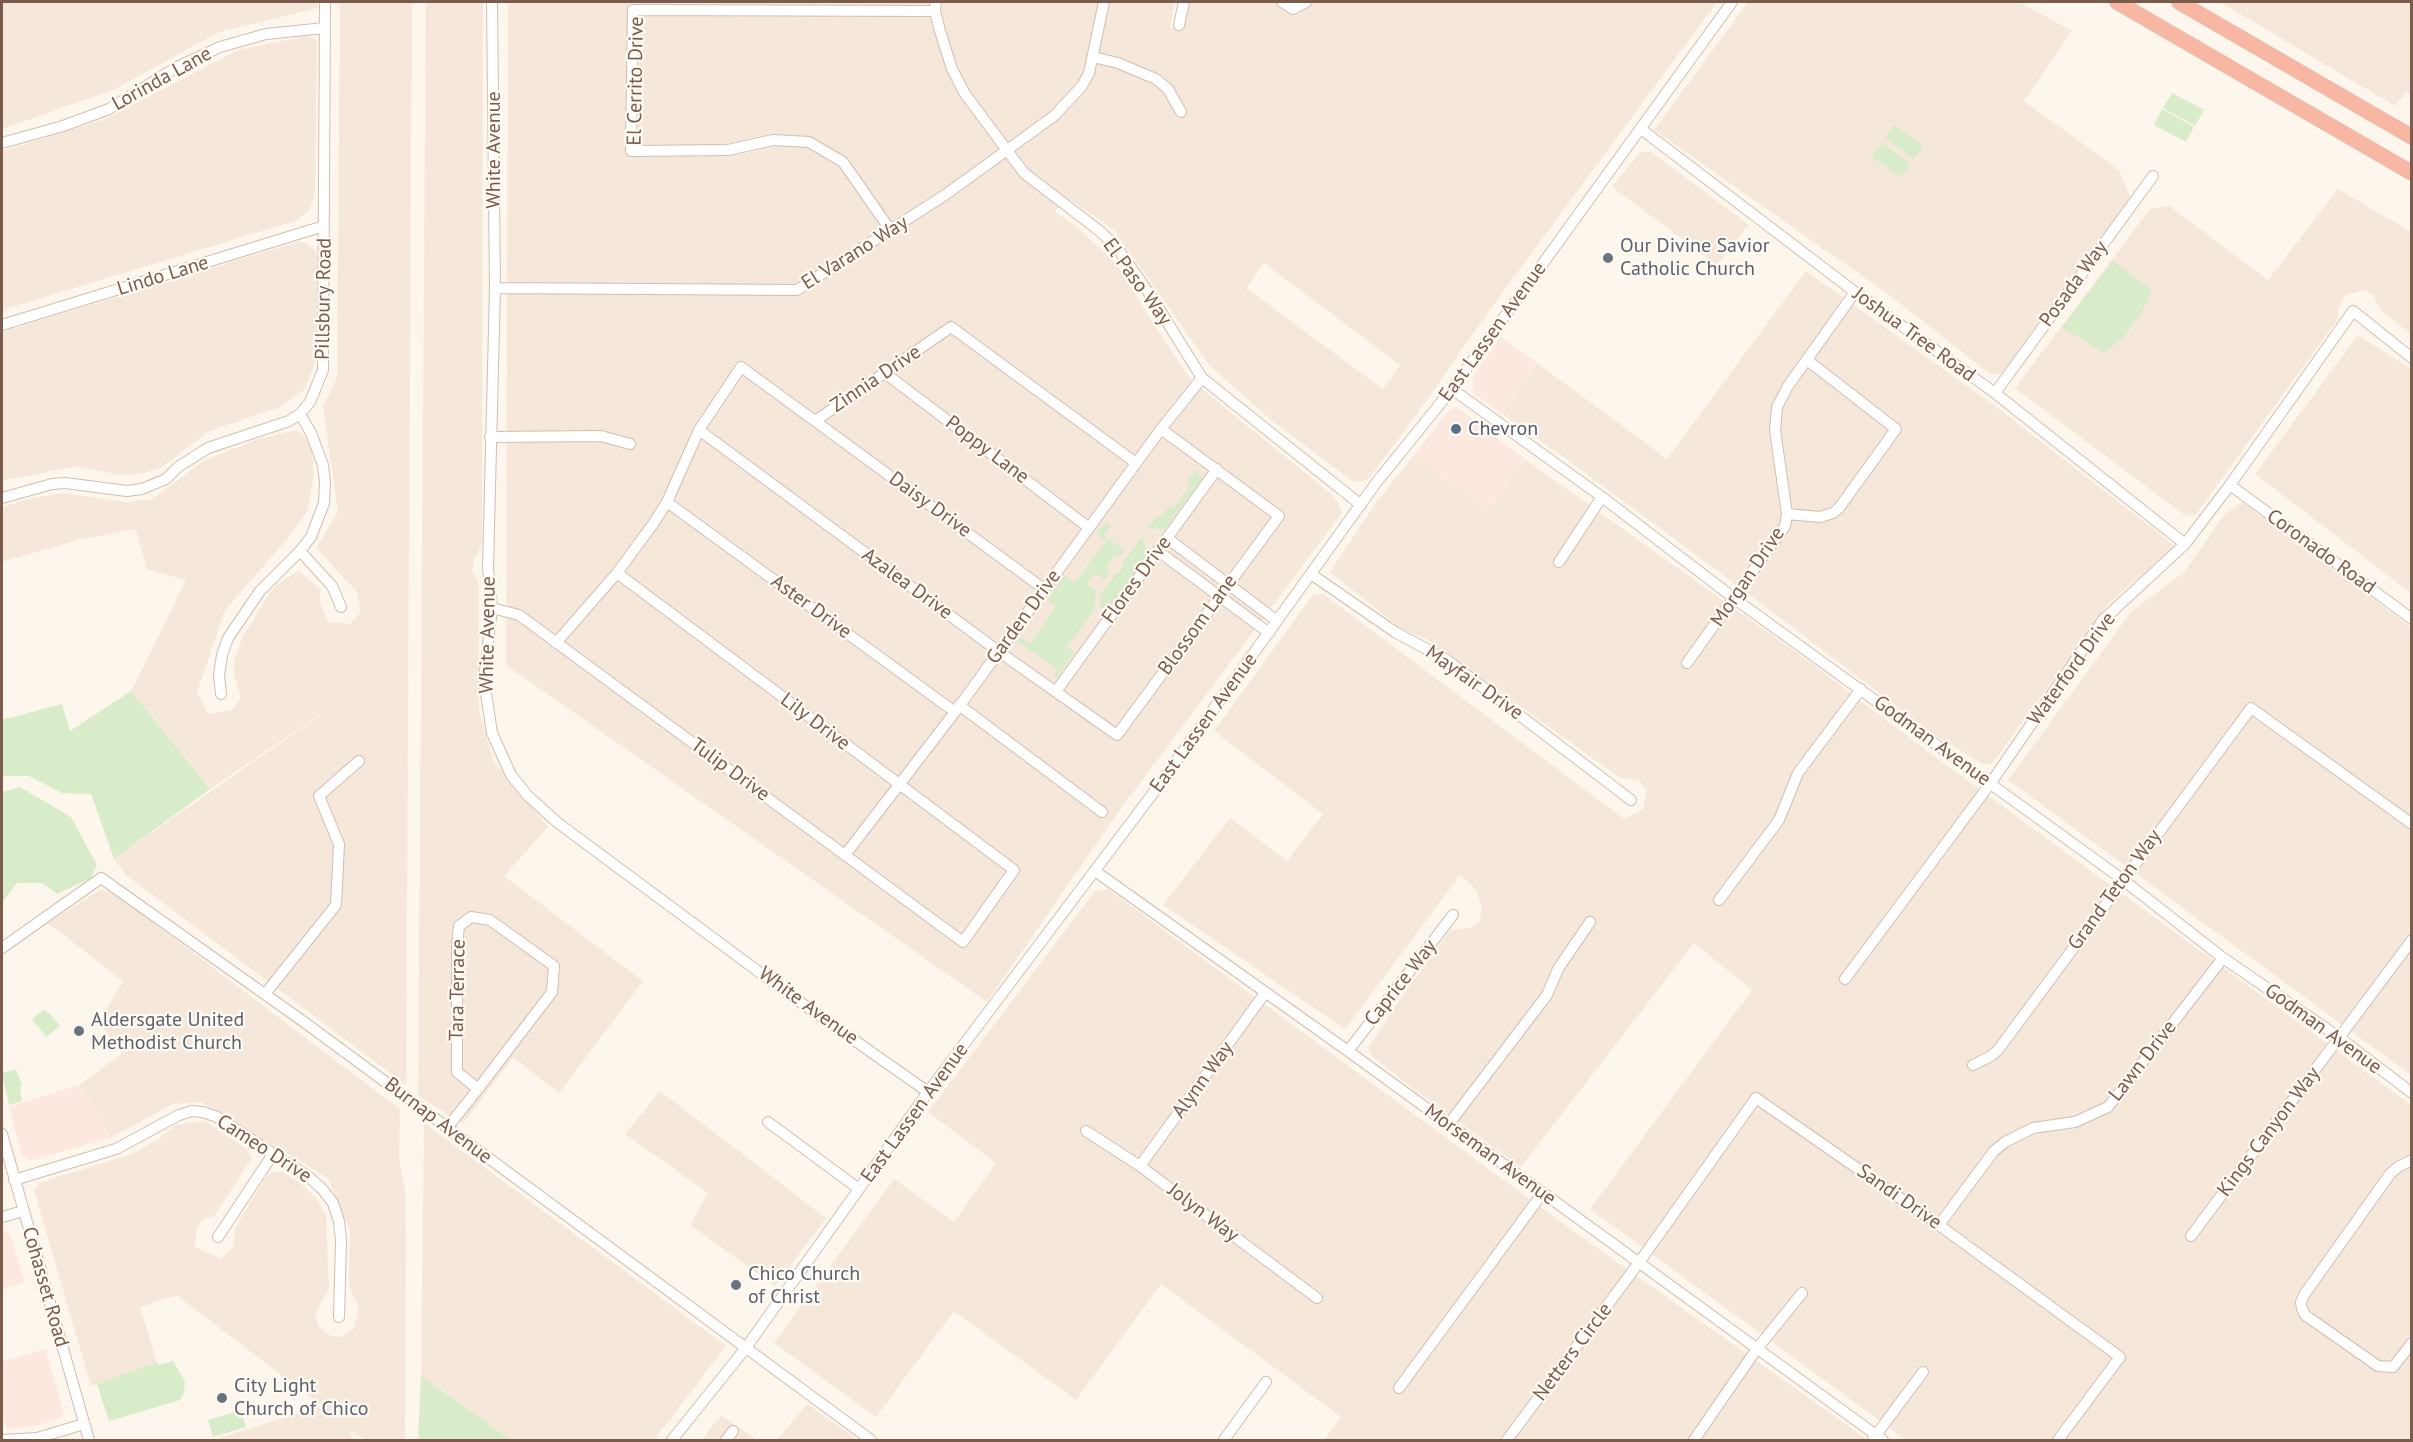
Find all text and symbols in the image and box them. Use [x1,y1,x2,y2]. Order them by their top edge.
street label: El Cerrito Drive [623,16,649,146]
street label: Lorinda Lane [108,42,216,116]
street label: White Avenue [482,91,506,209]
street label: El Varano Way [797,211,913,295]
street label: El Paso Way [1097,234,1177,330]
place label: Our Divine Savior Catholic Church [1620,234,1770,281]
street label: Posada Way [2035,236,2113,332]
street label: Pillsbury Road [311,238,337,360]
street label: Lindo Lane [114,251,212,301]
marker: Our Divine Savior Catholic Church [1601,251,1615,265]
street label: East Lassen Avenue [1434,257,1552,407]
street label: Joshua Tree Road [1848,283,1980,387]
street label: Zinnia Drive [826,340,926,418]
street label: Poppy Lane [941,411,1033,489]
place label: Chevron [1468,417,1538,441]
marker: Chevron [1449,422,1463,436]
street label: Daisy Drive [884,467,976,543]
street label: Coronado Road [2262,504,2380,600]
street label: Morgan Drive [1706,523,1790,631]
street label: Flores Drive [1097,532,1177,628]
street label: Azalea Drive [857,543,957,625]
street label: Garden Drive [982,565,1066,669]
street label: Aster Drive [766,570,856,644]
street label: Blossom Lane [1154,570,1242,680]
street label: White Avenue [475,576,501,694]
street label: Waterford Drive [2023,608,2121,730]
street label: Mayfair Drive [1421,641,1527,725]
street label: East Lassen Avenue [1145,648,1263,798]
street label: Lily Drive [775,688,855,756]
street label: Godman Avenue [1869,691,1995,791]
street label: Tulip Drive [686,733,774,807]
street label: Grand Teton Way [2063,825,2167,955]
street label: Caprice Way [1360,935,1442,1031]
street label: Tara Terrace [445,939,471,1041]
street label: White Avenue [753,962,863,1050]
street label: Godman Avenue [2260,979,2386,1079]
place label: Aldersgate United Methodist Church [91,1008,244,1055]
street label: Lawn Drive [2104,1016,2182,1106]
marker: Aldersgate United Methodist Church [72,1024,86,1038]
street label: Alynn Way [1167,1037,1239,1123]
street label: East Lassen Avenue [856,1038,974,1188]
street label: Kings Canyon Way [2212,1062,2326,1202]
street label: Burnap Avenue [379,1073,497,1169]
street label: Morseman Avenue [1420,1099,1560,1211]
street label: Cameo Drive [212,1110,316,1188]
street label: Sandi Drive [1852,1159,1946,1235]
street label: Jolyn Way [1163,1178,1243,1248]
street label: Cohasset Road [16,1224,74,1350]
place label: Chico Church of Christ [748,1262,860,1309]
marker: Chico Church of Christ [729,1278,743,1292]
street label: Netters Circle [1528,1298,1618,1406]
place label: City Light Church of Chico [234,1374,368,1421]
marker: City Light Church of Chico [215,1391,229,1405]

